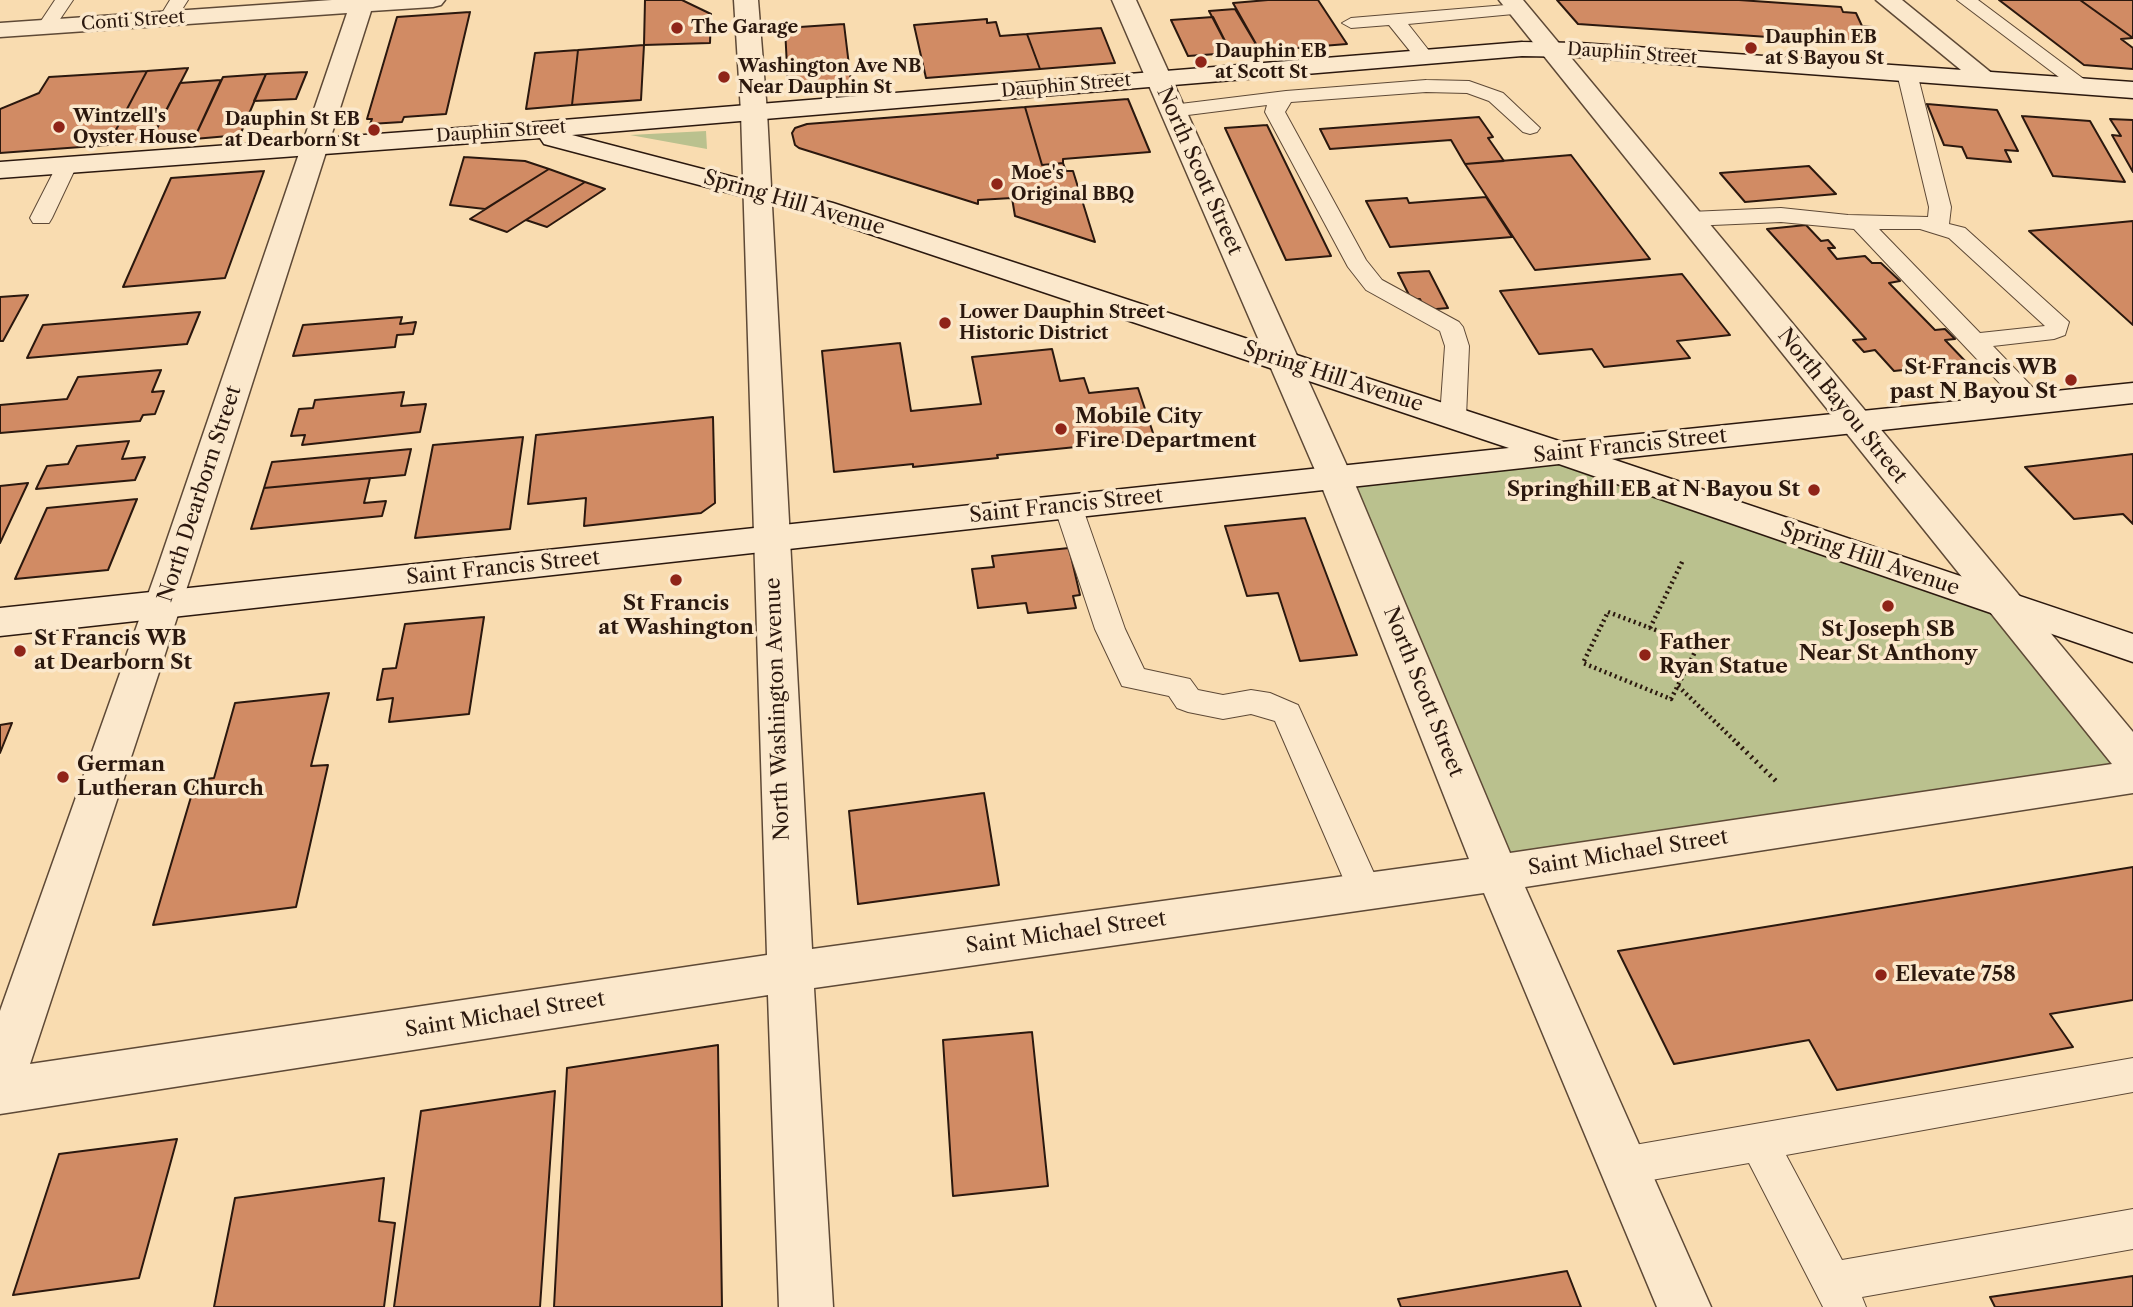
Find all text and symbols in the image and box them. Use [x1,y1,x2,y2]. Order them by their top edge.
street label: Conti Street [80,7,186,35]
place label: The Garage [691,17,798,39]
marker: The Garage [669,20,685,36]
place label: Dauphin EB at S Bayou St [1765,27,1884,70]
street label: Dauphin Street [1566,39,1698,69]
marker: Dauphin EB at S Bayou St [1743,40,1759,56]
place label: Dauphin EB at Scott St [1215,41,1327,84]
marker: Dauphin EB at Scott St [1193,54,1209,70]
place label: Washington Ave NB Near Dauphin St [738,56,921,98]
marker: Washington Ave NB Near Dauphin St [716,69,732,85]
street label: Dauphin Street [1000,70,1132,102]
street label: North Scott Street [1151,83,1247,259]
place label: Wintzell's Oyster House [73,106,197,148]
place label: Dauphin St EB at Dearborn St [225,109,360,152]
street label: Dauphin Street [435,117,567,147]
marker: Wintzell's Oyster House [51,119,67,135]
marker: Dauphin St EB at Dearborn St [366,122,382,138]
place label: Moe's Original BBQ [1011,163,1134,206]
street label: Spring Hill Avenue [700,165,888,241]
marker: Moe's Original BBQ [989,176,1005,192]
place label: Lower Dauphin Street Historic District [959,302,1165,344]
marker: Lower Dauphin Street Historic District [937,315,953,331]
street label: North Bayou Street [1772,323,1912,489]
street label: Spring Hill Avenue [1240,336,1426,418]
place label: St Francis WB past N Bayou St [1890,355,2057,405]
marker: St Francis WB past N Bayou St [2063,372,2079,388]
street label: North Dearborn Street [153,383,247,605]
place label: Mobile City Fire Department [1075,404,1257,454]
marker: Mobile City Fire Department [1053,421,1069,437]
street label: Saint Francis Street [1532,423,1728,469]
place label: Springhill EB at N Bayou St [1507,477,1800,503]
marker: Springhill EB at N Bayou St [1806,482,1822,498]
street label: Saint Francis Street [968,483,1164,529]
street label: Spring Hill Avenue [1777,517,1963,601]
street label: Saint Francis Street [405,545,601,591]
marker: St Francis at Washington [668,572,684,588]
street label: North Washington Avenue [761,577,795,841]
place label: St Francis at Washington [598,591,754,641]
marker: St Joseph SB Near St Anthony [1880,598,1896,614]
street label: North Scott Street [1377,603,1469,781]
place label: St Joseph SB Near St Anthony [1799,617,1977,667]
place label: St Francis WB at Dearborn St [34,626,192,676]
place label: Father Ryan Statue [1659,630,1788,680]
marker: St Francis WB at Dearborn St [12,643,28,659]
marker: Father Ryan Statue [1637,647,1653,663]
place label: German Lutheran Church [77,752,264,802]
marker: German Lutheran Church [55,769,71,785]
street label: Saint Michael Street [1526,825,1730,881]
street label: Saint Michael Street [964,906,1168,960]
place label: Elevate 758 [1895,962,2016,988]
marker: Elevate 758 [1873,967,1889,983]
street label: Saint Michael Street [403,987,607,1043]

